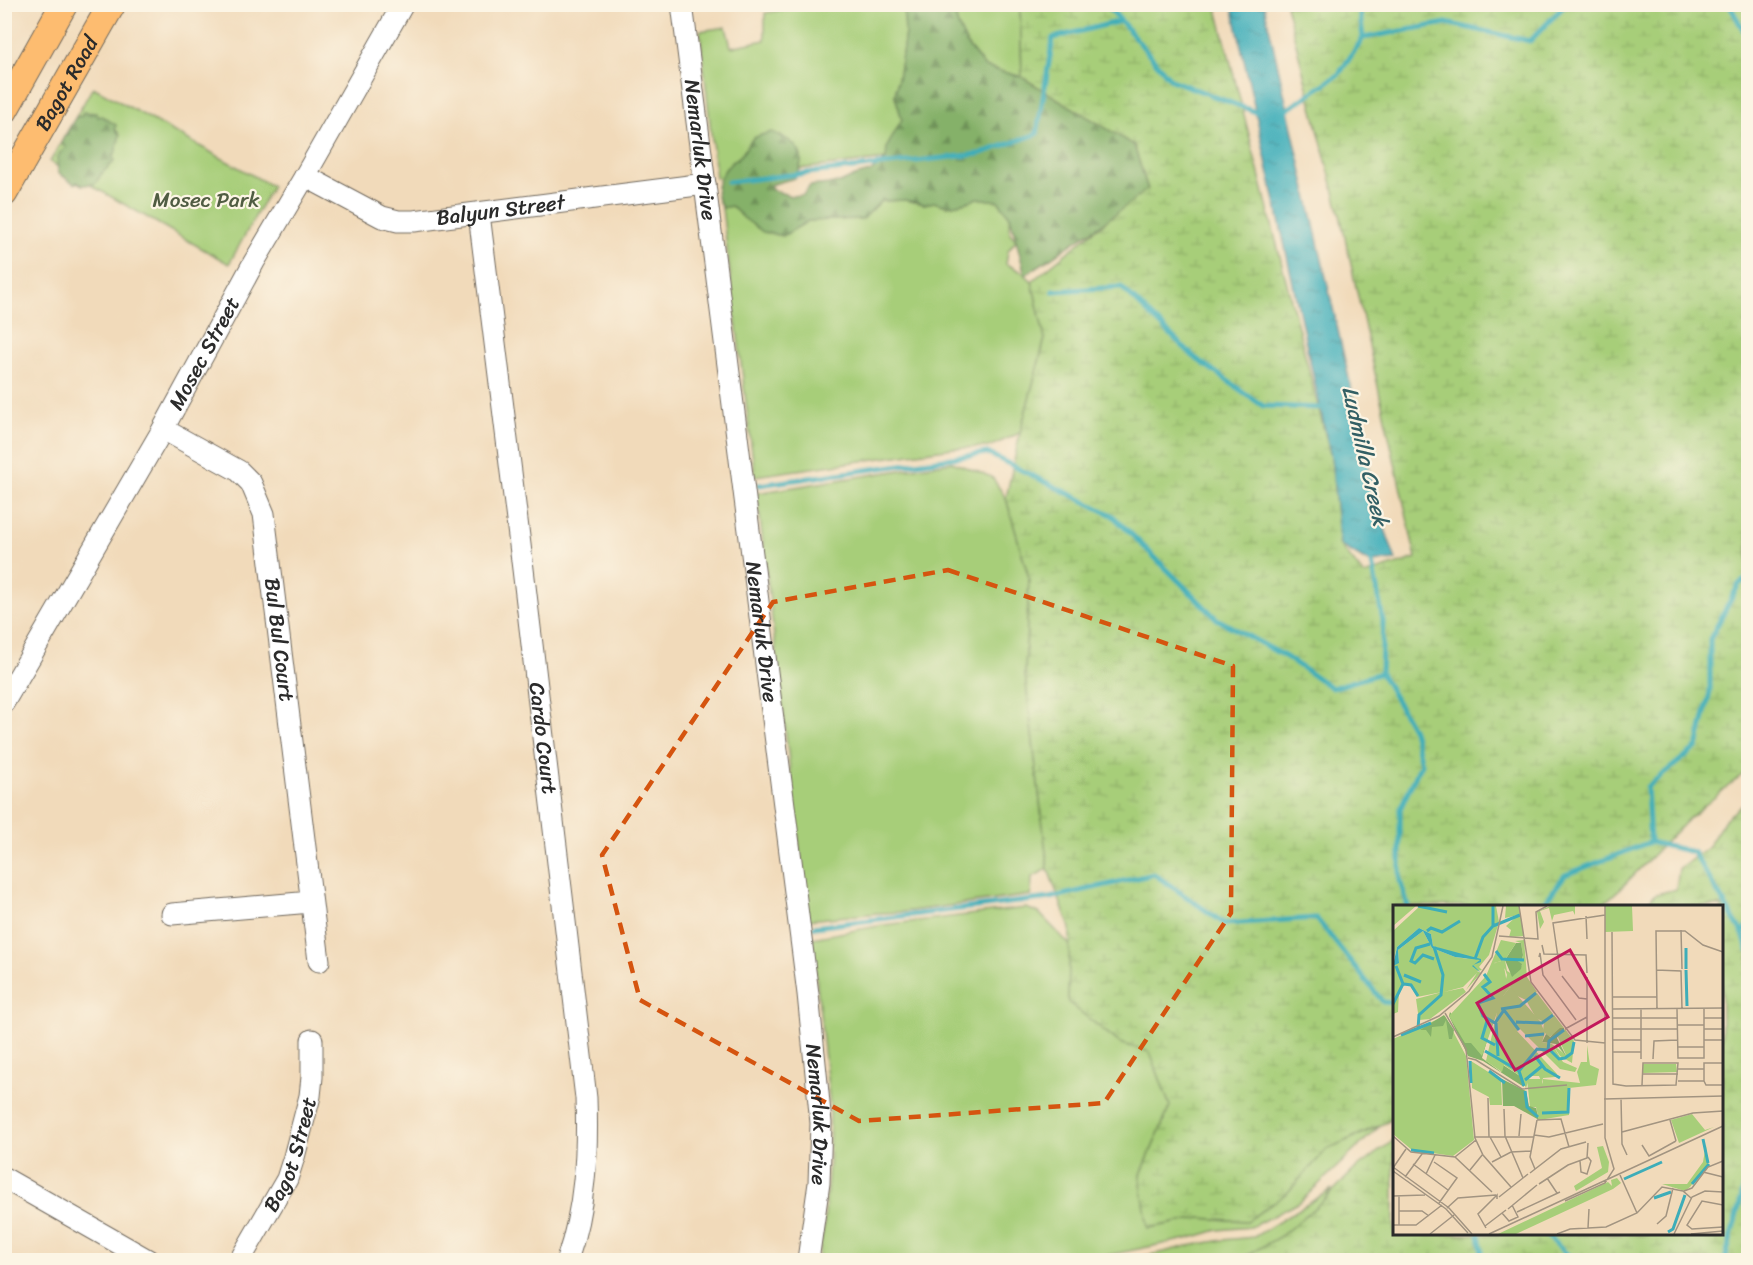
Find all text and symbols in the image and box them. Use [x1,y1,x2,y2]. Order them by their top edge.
street label: Bagot Road [24,27,110,138]
street label: Nemarluk Drive [673,77,728,223]
park label: Mosec Park [153,181,260,219]
street label: Balyun Street [434,183,569,237]
street label: Mosec Street [158,290,251,417]
water label: Ludmilla Creek [1330,382,1401,531]
street label: Nemarluk Drive [734,559,790,705]
street label: Bul Bul Court [253,576,306,704]
street label: Cardo Court [518,680,569,796]
inset map [1393,905,1723,1235]
street label: Nemarluk Drive [794,1042,840,1186]
street label: Bagot Street [253,1093,328,1219]

